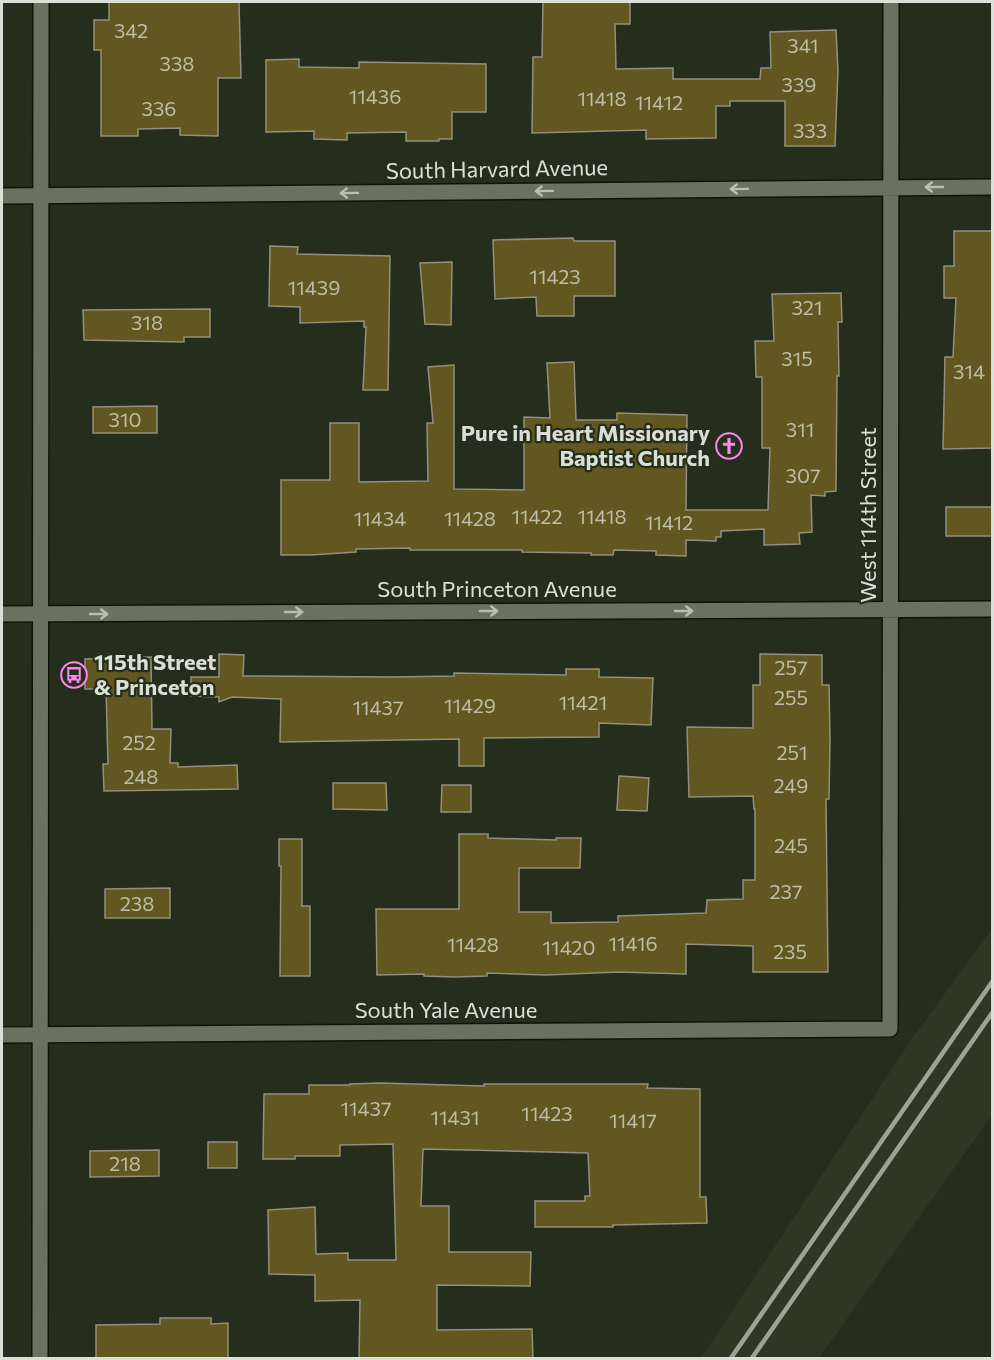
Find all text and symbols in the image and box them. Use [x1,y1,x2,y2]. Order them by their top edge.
house number: 342 [114,18,148,42]
house number: 341 [787,33,819,57]
house number: 338 [160,51,194,75]
house number: 339 [782,72,816,96]
house number: 11436 [349,84,401,108]
house number: 11418 [577,86,627,110]
house number: 11412 [635,90,683,114]
house number: 336 [142,96,176,120]
house number: 333 [793,118,827,142]
street label: South Harvard Avenue [386,153,608,184]
one-way arrow [925,181,945,193]
one-way arrow [730,183,750,195]
one-way arrow [535,185,555,197]
one-way arrow [340,187,360,199]
house number: 11423 [529,264,581,288]
house number: 11439 [288,275,340,299]
house number: 321 [792,295,823,319]
house number: 318 [131,310,163,334]
house number: 315 [781,346,813,370]
house number: 314 [953,359,985,383]
house number: 310 [108,407,142,431]
house number: 311 [786,417,814,441]
place label: Pure in Heart Missionary Baptist Church [461,419,710,471]
street label: West 114th Street [854,427,881,603]
church icon: Pure in Heart Missionary Baptist Church [714,431,744,461]
house number: 307 [786,463,820,487]
house number: 11422 [512,504,563,528]
house number: 11418 [577,504,627,528]
house number: 11434 [354,506,406,530]
house number: 11428 [444,506,496,530]
house number: 11412 [645,510,693,534]
street label: South Princeton Avenue [377,575,617,602]
one-way arrow [673,605,693,617]
one-way arrow [283,606,303,618]
one-way arrow [478,606,498,617]
one-way arrow [88,608,108,620]
place label: 115th Street & Princeton [94,648,216,700]
house number: 257 [774,655,808,679]
bus stop icon: 115th Street & Princeton [59,660,89,690]
house number: 255 [774,685,808,709]
house number: 11421 [559,690,607,714]
house number: 11429 [444,693,496,717]
house number: 11437 [353,695,404,719]
house number: 252 [122,730,156,754]
house number: 251 [776,740,808,764]
house number: 248 [124,764,158,788]
house number: 249 [774,773,808,797]
house number: 245 [774,833,808,857]
house number: 237 [770,879,802,903]
house number: 238 [120,891,154,915]
house number: 11416 [608,931,658,955]
house number: 11428 [447,932,499,956]
house number: 11420 [543,935,595,959]
house number: 235 [773,939,807,963]
street label: South Yale Avenue [355,996,537,1023]
house number: 11437 [341,1096,392,1120]
house number: 11423 [521,1101,573,1125]
house number: 11431 [430,1105,480,1129]
house number: 11417 [609,1108,657,1132]
house number: 218 [109,1151,141,1175]

